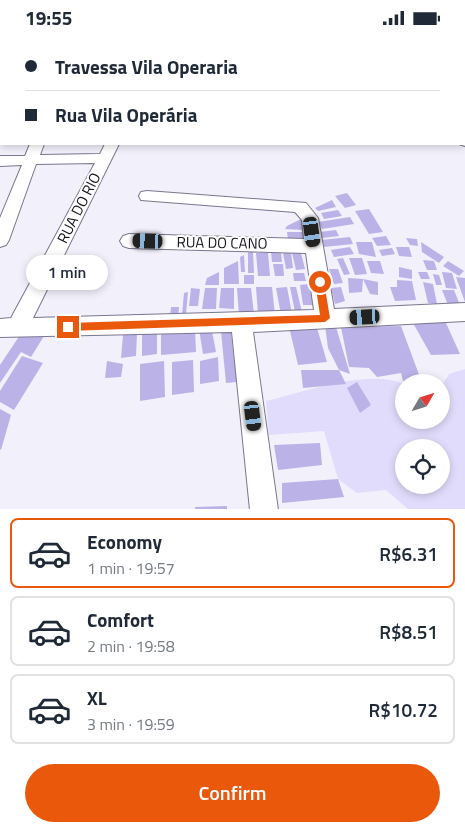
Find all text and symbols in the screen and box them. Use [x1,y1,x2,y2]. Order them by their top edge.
text: 19:55 [25,3,72,32]
text: Travessa Vila Operaria [55,52,238,81]
text: Rua Vila Operária [55,100,197,129]
street label: RUA DO RIO [51,168,106,247]
car [302,216,321,248]
street label: RUA DO CANO [176,230,268,255]
car [132,233,163,249]
callout: 1 min [27,255,109,289]
text: 1 min [48,260,86,284]
route start [309,271,331,293]
car [349,309,380,325]
route end [57,316,79,338]
north arrow [395,374,450,429]
map controls [395,374,450,494]
car [243,400,262,432]
button: locate [395,439,450,494]
text: Economy [87,527,162,556]
icon: car [27,531,72,576]
text: R$6.31 [379,539,438,568]
text: 1 min · 19:57 [87,556,175,580]
text: Comfort [87,605,154,634]
icon: car [27,609,72,654]
text: R$8.51 [379,617,438,646]
text: 2 min · 19:58 [87,634,175,658]
text: XL [87,683,107,712]
icon: car [27,687,72,732]
text: R$10.72 [369,695,438,724]
text: 3 min · 19:59 [87,712,175,736]
button: Confirm [25,764,440,822]

